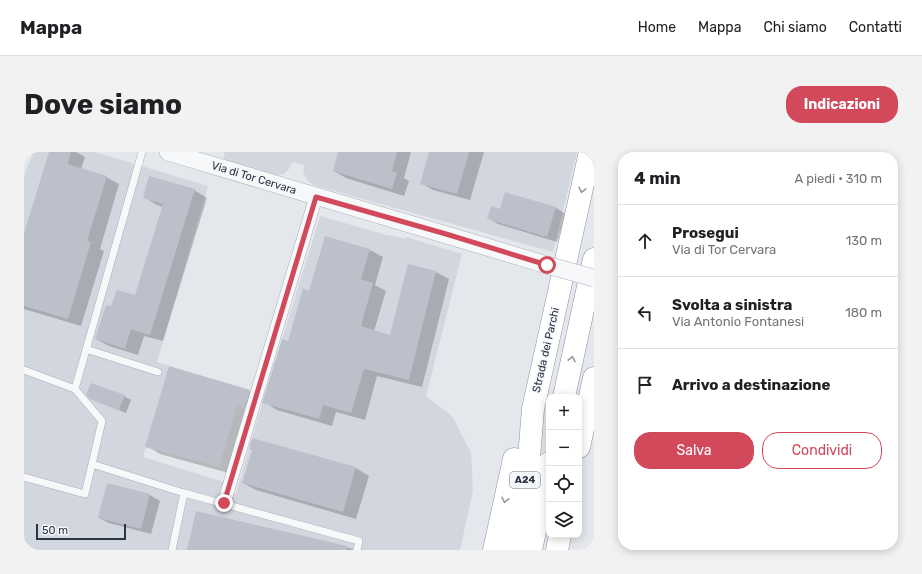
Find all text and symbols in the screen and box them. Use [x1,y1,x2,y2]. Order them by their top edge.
text: Mappa [20,16,82,39]
text: Home [638,19,676,36]
text: Mappa [698,19,741,36]
text: Chi siamo [763,19,827,36]
text: Contatti [849,19,902,36]
button: Indicazioni [786,86,898,123]
text: Dove siamo [24,88,182,121]
street label: Via di Tor Cervara [210,159,298,197]
text: 4 min [634,168,681,188]
text: A piedi · 310 m [795,171,882,186]
one-way arrow [578,187,586,193]
text: Prosegui [672,224,739,242]
icon: ahead [634,230,656,252]
text: 130 m [846,233,882,248]
text: Via di Tor Cervara [672,242,776,257]
route start [538,256,556,274]
text: Svolta a sinistra [672,296,792,314]
icon: left [634,302,656,324]
text: 180 m [845,305,882,320]
street label: Strada dei Parchi [530,306,562,394]
text: Via Antonio Fontanesi [672,314,804,329]
one-way arrow [567,356,575,362]
icon: arrive [634,374,656,396]
text: Arrivo a destinazione [672,376,830,394]
map controls [546,394,582,538]
button: + [546,394,582,430]
button: − [546,430,582,466]
button: Salva [634,432,754,469]
button: Condividi [762,432,882,469]
button: locate [546,466,582,502]
road number: A24 [510,472,540,488]
route end [215,494,233,512]
one-way arrow [501,496,509,503]
button: layers [546,502,582,538]
scale bar [36,522,126,541]
text: 50 m [42,524,68,537]

